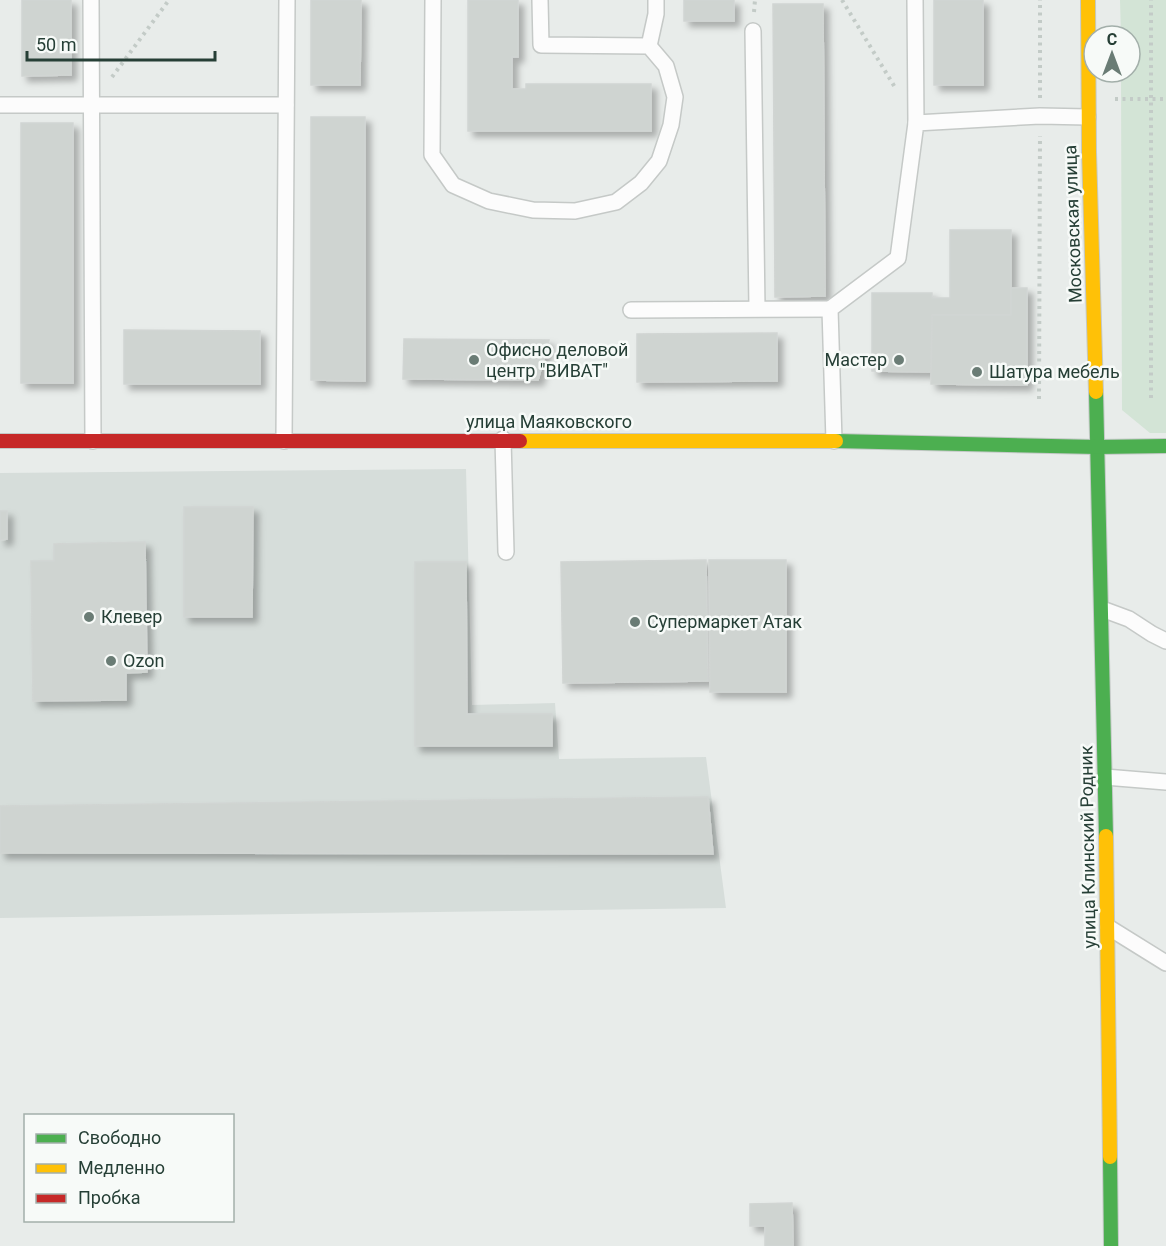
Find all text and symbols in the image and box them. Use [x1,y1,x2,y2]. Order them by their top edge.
scale bar [27,24,214,62]
north arrow [1082,24,1142,84]
text: С [1107,30,1117,49]
text: 50 m [36,34,76,55]
street label: Московская улица [1059,145,1086,303]
place label: Офисно деловой центр "ВИВАТ" [486,339,628,381]
place label: Мастер [824,349,887,370]
marker: Офисно деловой центр "ВИВАТ" [467,353,481,367]
marker: Мастер [892,353,906,367]
place label: Шатура мебель [989,361,1120,382]
marker: Шатура мебель [970,365,984,379]
street label: улица Маяковского [466,411,632,432]
place label: Клевер [101,606,162,627]
marker: Клевер [82,610,96,624]
place label: Супермаркет Атак [647,611,802,632]
marker: Супермаркет Атак [628,615,642,629]
place label: Ozon [123,650,164,671]
marker: Ozon [104,654,118,668]
street label: улица Клинский Родник [1075,745,1100,949]
legend [24,1114,234,1222]
text: Свободно [78,1127,161,1148]
text: Медленно [78,1157,165,1178]
text: Пробка [78,1187,141,1208]

